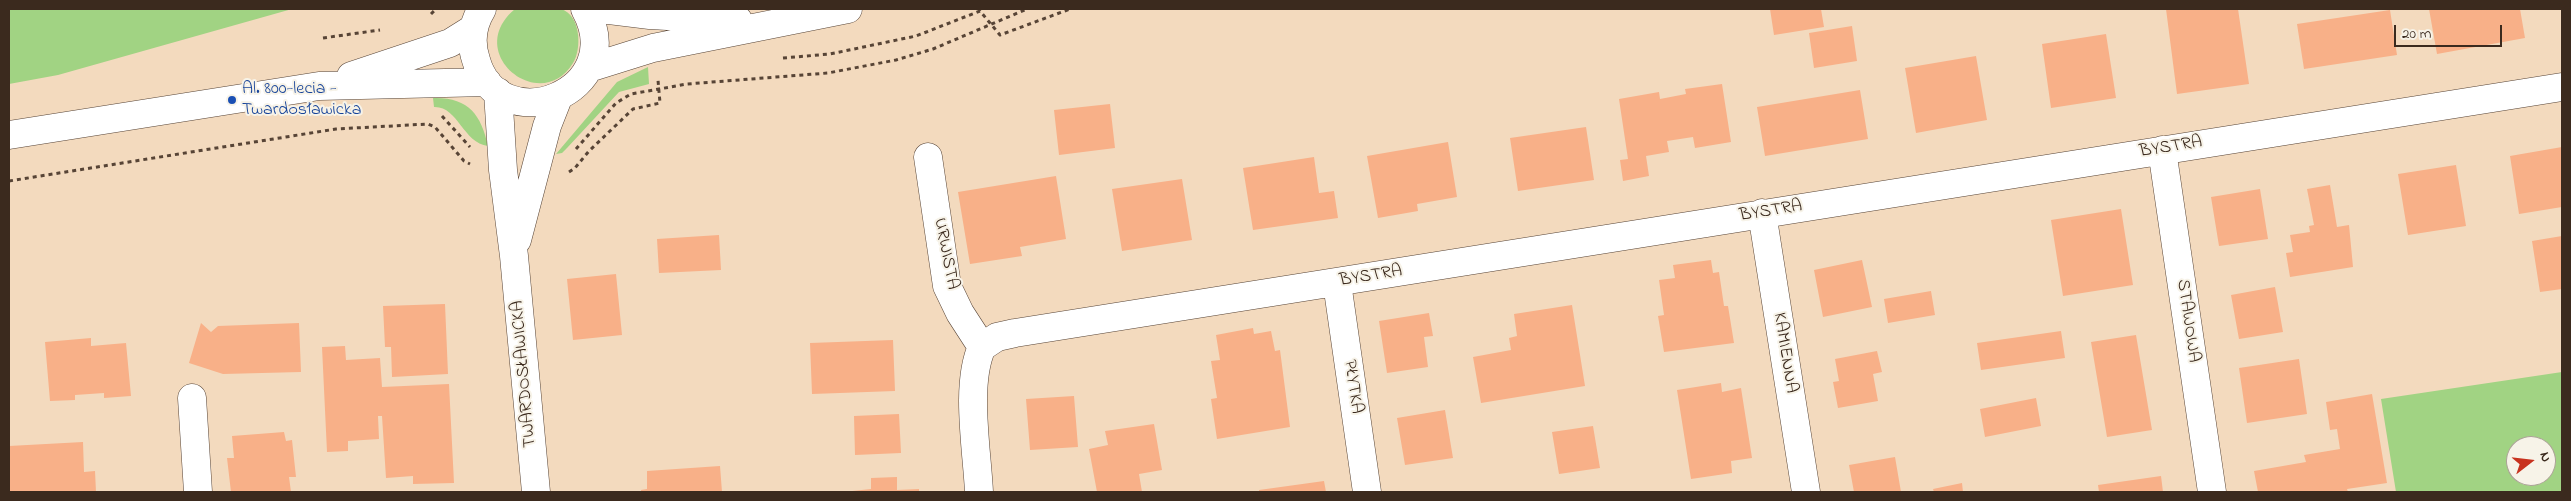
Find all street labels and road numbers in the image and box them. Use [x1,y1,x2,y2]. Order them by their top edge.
street label: BYSTRA [2138,132,2204,164]
street label: BYSTRA [1738,196,1804,228]
street label: URWISTA [927,216,963,292]
street label: BYSTRA [1338,261,1404,293]
street label: STAWOWA [2170,278,2204,364]
street label: TWARDOSŁAWICKA [508,300,542,448]
street label: KAMIENNA [1767,311,1801,395]
street label: PŁYTKA [1338,359,1366,415]

